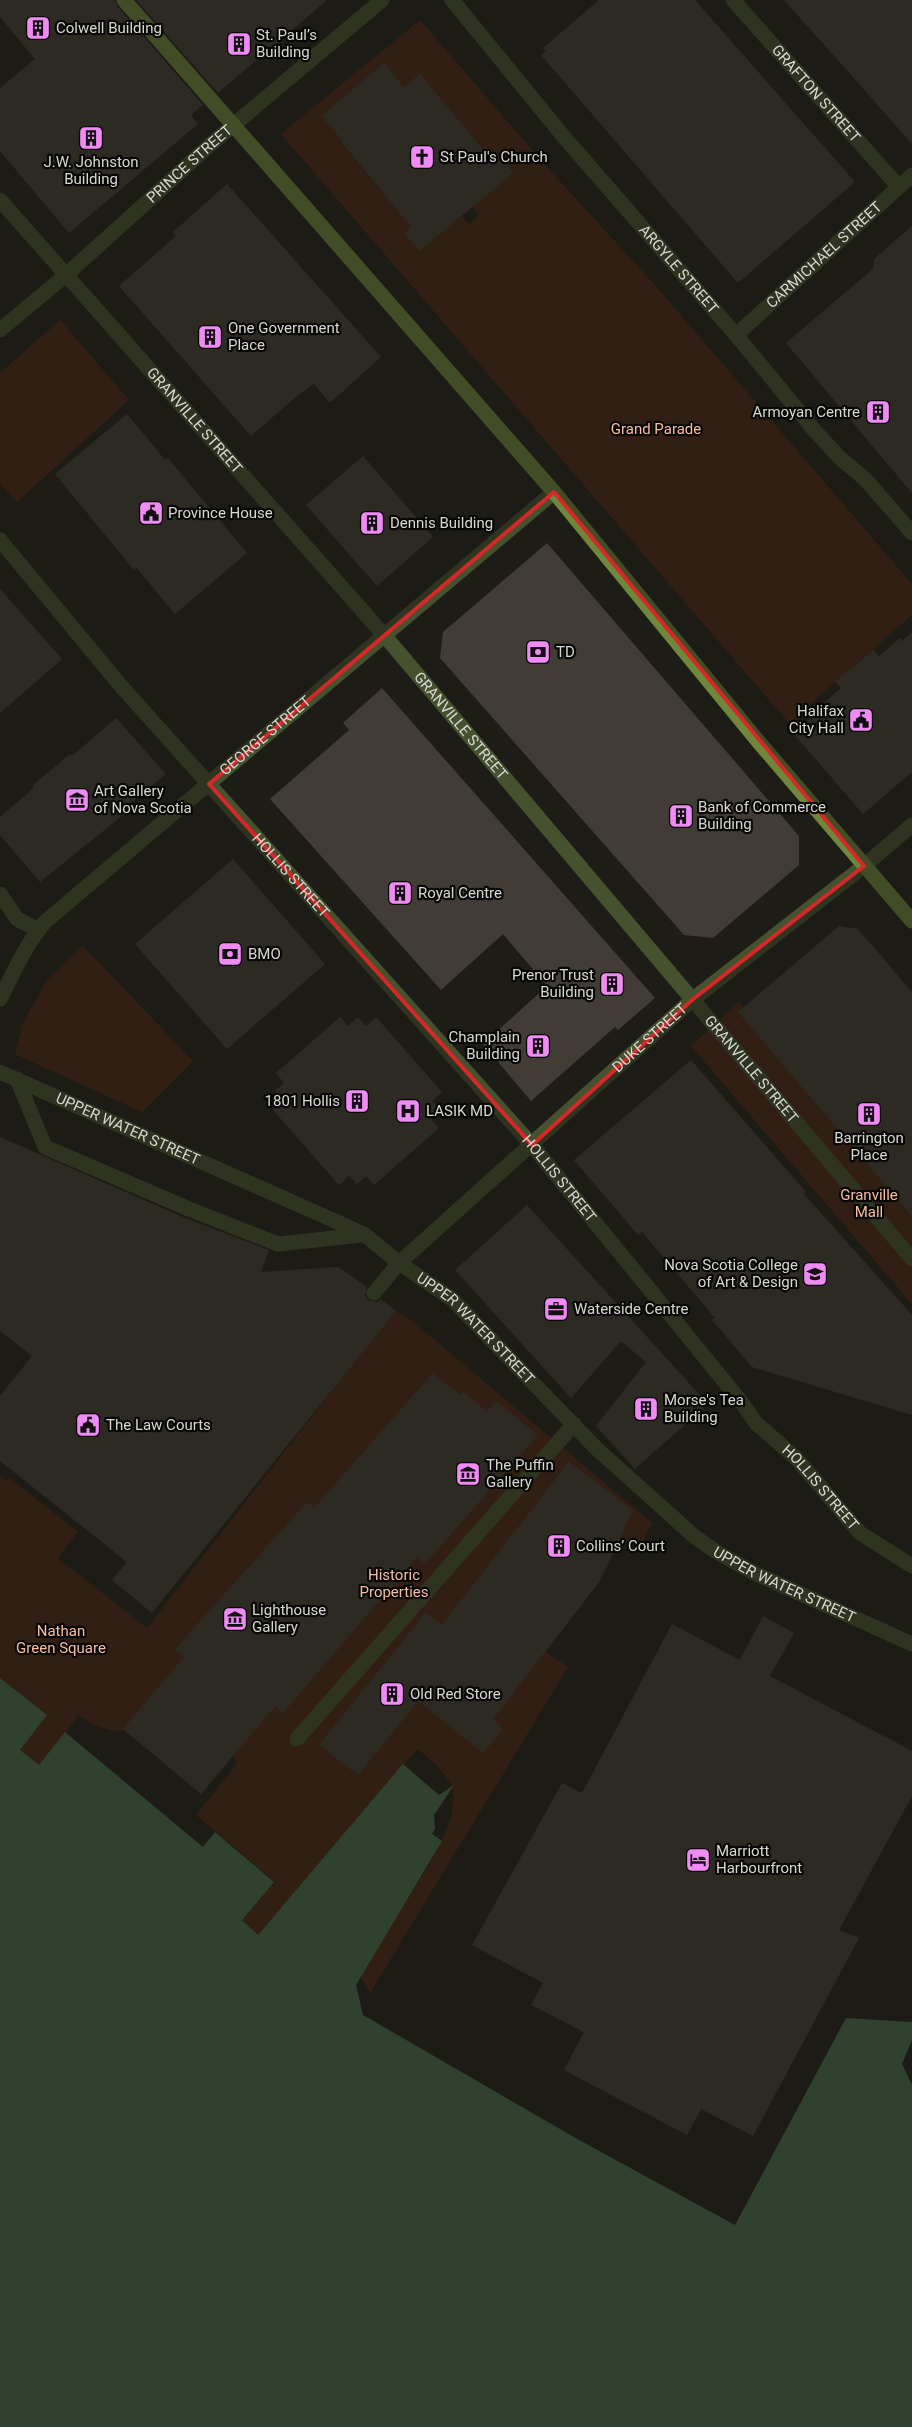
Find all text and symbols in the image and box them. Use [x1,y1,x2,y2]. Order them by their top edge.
building icon: Colwell Building [25,15,51,41]
place label: Colwell Building [56,19,162,37]
place label: St. Paul’s Building [256,26,317,61]
building icon: St. Paul’s Building [226,31,252,57]
street label: GRAFTON STREET [768,41,864,146]
street label: PRINCE STREET [143,121,236,207]
building icon: J.W. Johnston Building [78,125,104,151]
church icon: St Paul's Church [409,144,435,170]
place label: St Paul's Church [440,148,548,166]
place label: J.W. Johnston Building [43,153,139,188]
street label: CARMICHAEL STREET [762,198,886,312]
street label: ARGYLE STREET [635,221,722,317]
place label: One Government Place [228,319,340,354]
building icon: One Government Place [197,324,223,350]
street label: GRANVILLE STREET [143,364,246,477]
building icon: Armoyan Centre [865,399,891,425]
place label: Armoyan Centre [753,403,860,421]
park label: Grand Parade [611,420,701,438]
public building icon: Province House [138,500,164,526]
place label: Province House [168,504,273,522]
building icon: Dennis Building [359,510,385,536]
place label: Dennis Building [390,514,493,532]
bank icon: TD [525,639,551,665]
place label: TD [556,643,575,661]
street label: GRANVILLE STREET [410,668,511,783]
street label: GEORGE STREET [216,692,315,779]
place label: Halifax City Hall [789,702,845,737]
public building icon: Halifax City Hall [848,707,874,733]
place label: Art Gallery of Nova Scotia [94,782,192,817]
museum icon: Art Gallery of Nova Scotia [64,787,90,813]
place label: Bank of Commerce Building [698,798,826,833]
building icon: Bank of Commerce Building [668,803,694,829]
street label: HOLLIS STREET [248,830,333,921]
building icon: Royal Centre [387,880,413,906]
place label: Royal Centre [418,884,502,902]
bank icon: BMO [217,941,243,967]
place label: BMO [248,945,281,963]
place label: Prenor Trust Building [512,966,594,1001]
building icon: Prenor Trust Building [599,971,625,997]
street label: DUKE STREET [609,1000,691,1076]
street label: GRANVILLE STREET [701,1012,802,1127]
place label: Champlain Building [449,1028,520,1063]
building icon: Champlain Building [525,1033,551,1059]
building icon: 1801 Hollis [344,1088,370,1114]
street label: UPPER WATER STREET [53,1089,203,1169]
place label: 1801 Hollis [265,1092,340,1110]
hospital icon: LASIK MD [395,1098,421,1124]
building icon: Barrington Place [856,1101,882,1127]
place label: LASIK MD [426,1102,493,1120]
place label: Barrington Place [834,1129,904,1164]
street label: HOLLIS STREET [518,1131,600,1226]
park label: Granville Mall [840,1186,898,1221]
place label: Nova Scotia College of Art & Design [664,1256,798,1291]
school or university icon: Nova Scotia College of Art & Design [802,1261,828,1287]
street label: UPPER WATER STREET [413,1269,538,1388]
office icon: Waterside Centre [543,1296,569,1322]
place label: Waterside Centre [574,1300,689,1318]
place label: Morse's Tea Building [664,1391,744,1426]
building icon: Morse's Tea Building [633,1396,659,1422]
public building icon: The Law Courts [75,1412,101,1438]
place label: The Law Courts [106,1416,211,1434]
street label: HOLLIS STREET [778,1441,862,1534]
place label: The Puffin Gallery [486,1456,554,1491]
museum icon: The Puffin Gallery [455,1461,481,1487]
building icon: Collins’ Court [546,1533,572,1559]
place label: Collins’ Court [576,1537,665,1555]
street label: UPPER WATER STREET [710,1543,858,1626]
park label: Historic Properties [359,1566,429,1601]
place label: Lighthouse Gallery [252,1601,326,1636]
museum icon: Lighthouse Gallery [222,1606,248,1632]
park label: Nathan Green Square [16,1622,106,1657]
building icon: Old Red Store [379,1681,405,1707]
place label: Old Red Store [410,1685,501,1703]
place label: Marriott Harbourfront [716,1842,802,1877]
hotel icon: Marriott Harbourfront [685,1847,711,1873]

